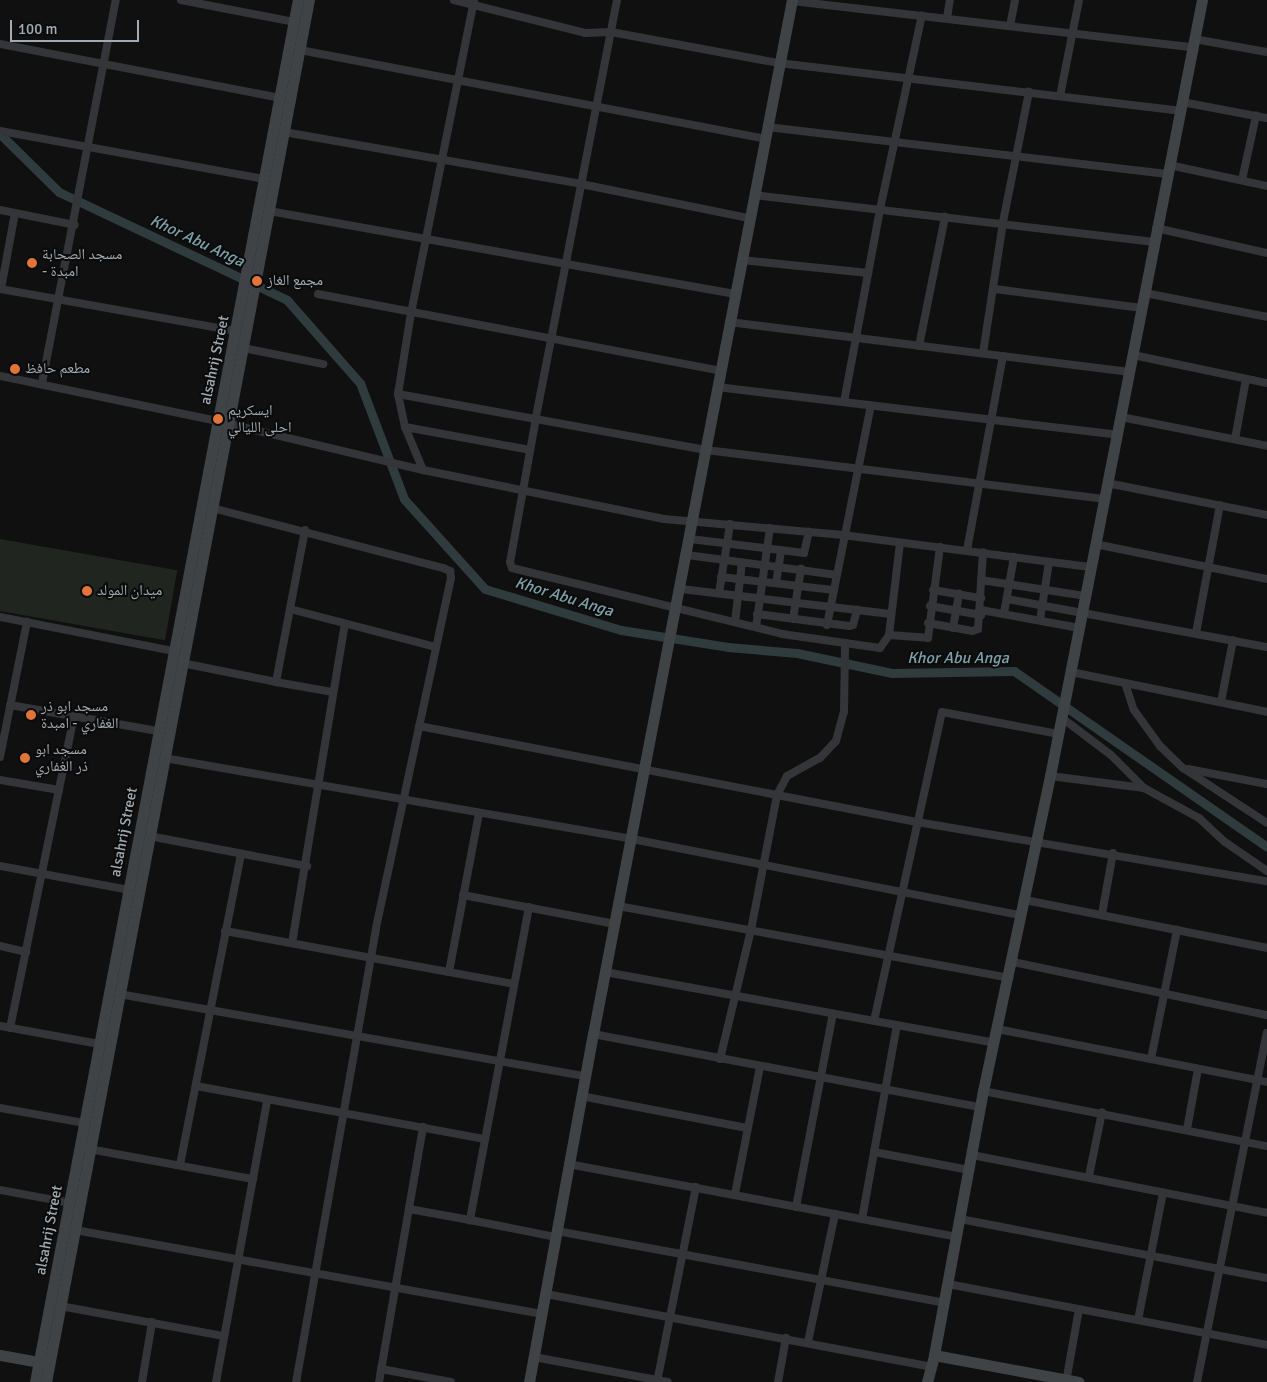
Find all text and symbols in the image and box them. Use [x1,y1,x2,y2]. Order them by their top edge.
scale bar [12,10,141,42]
text: 100 m [18,20,58,38]
water label: Khor Abu Anga [147,211,247,271]
place label: مسجد الصحابة - امبدة [42,245,122,280]
marker: مسجد الصحابة - امبدة [26,257,38,269]
place label: مجمع الغاز [267,272,323,290]
marker: مجمع الغاز [251,275,263,287]
street label: alsahrij Street [197,314,233,406]
place label: مطعم حافظ [25,360,90,378]
marker: مطعم حافظ [9,363,21,375]
place label: ايسكريم احلى الليالي [228,401,291,436]
marker: ايسكريم احلى الليالي [212,413,224,425]
water label: Khor Abu Anga [513,573,615,621]
place label: ميدان المولد [97,582,162,600]
marker: ميدان المولد [81,585,93,597]
water label: Khor Abu Anga [907,648,1009,668]
place label: مسجد ابو ذر الغفاري - امبدة [41,697,118,732]
marker: مسجد ابو ذر الغفاري - امبدة [25,709,37,721]
place label: مسجد ابو ذر الغفاري [35,740,88,775]
marker: مسجد ابو ذر الغفاري [19,752,31,764]
street label: alsahrij Street [107,786,141,878]
street label: alsahrij Street [32,1184,66,1276]

